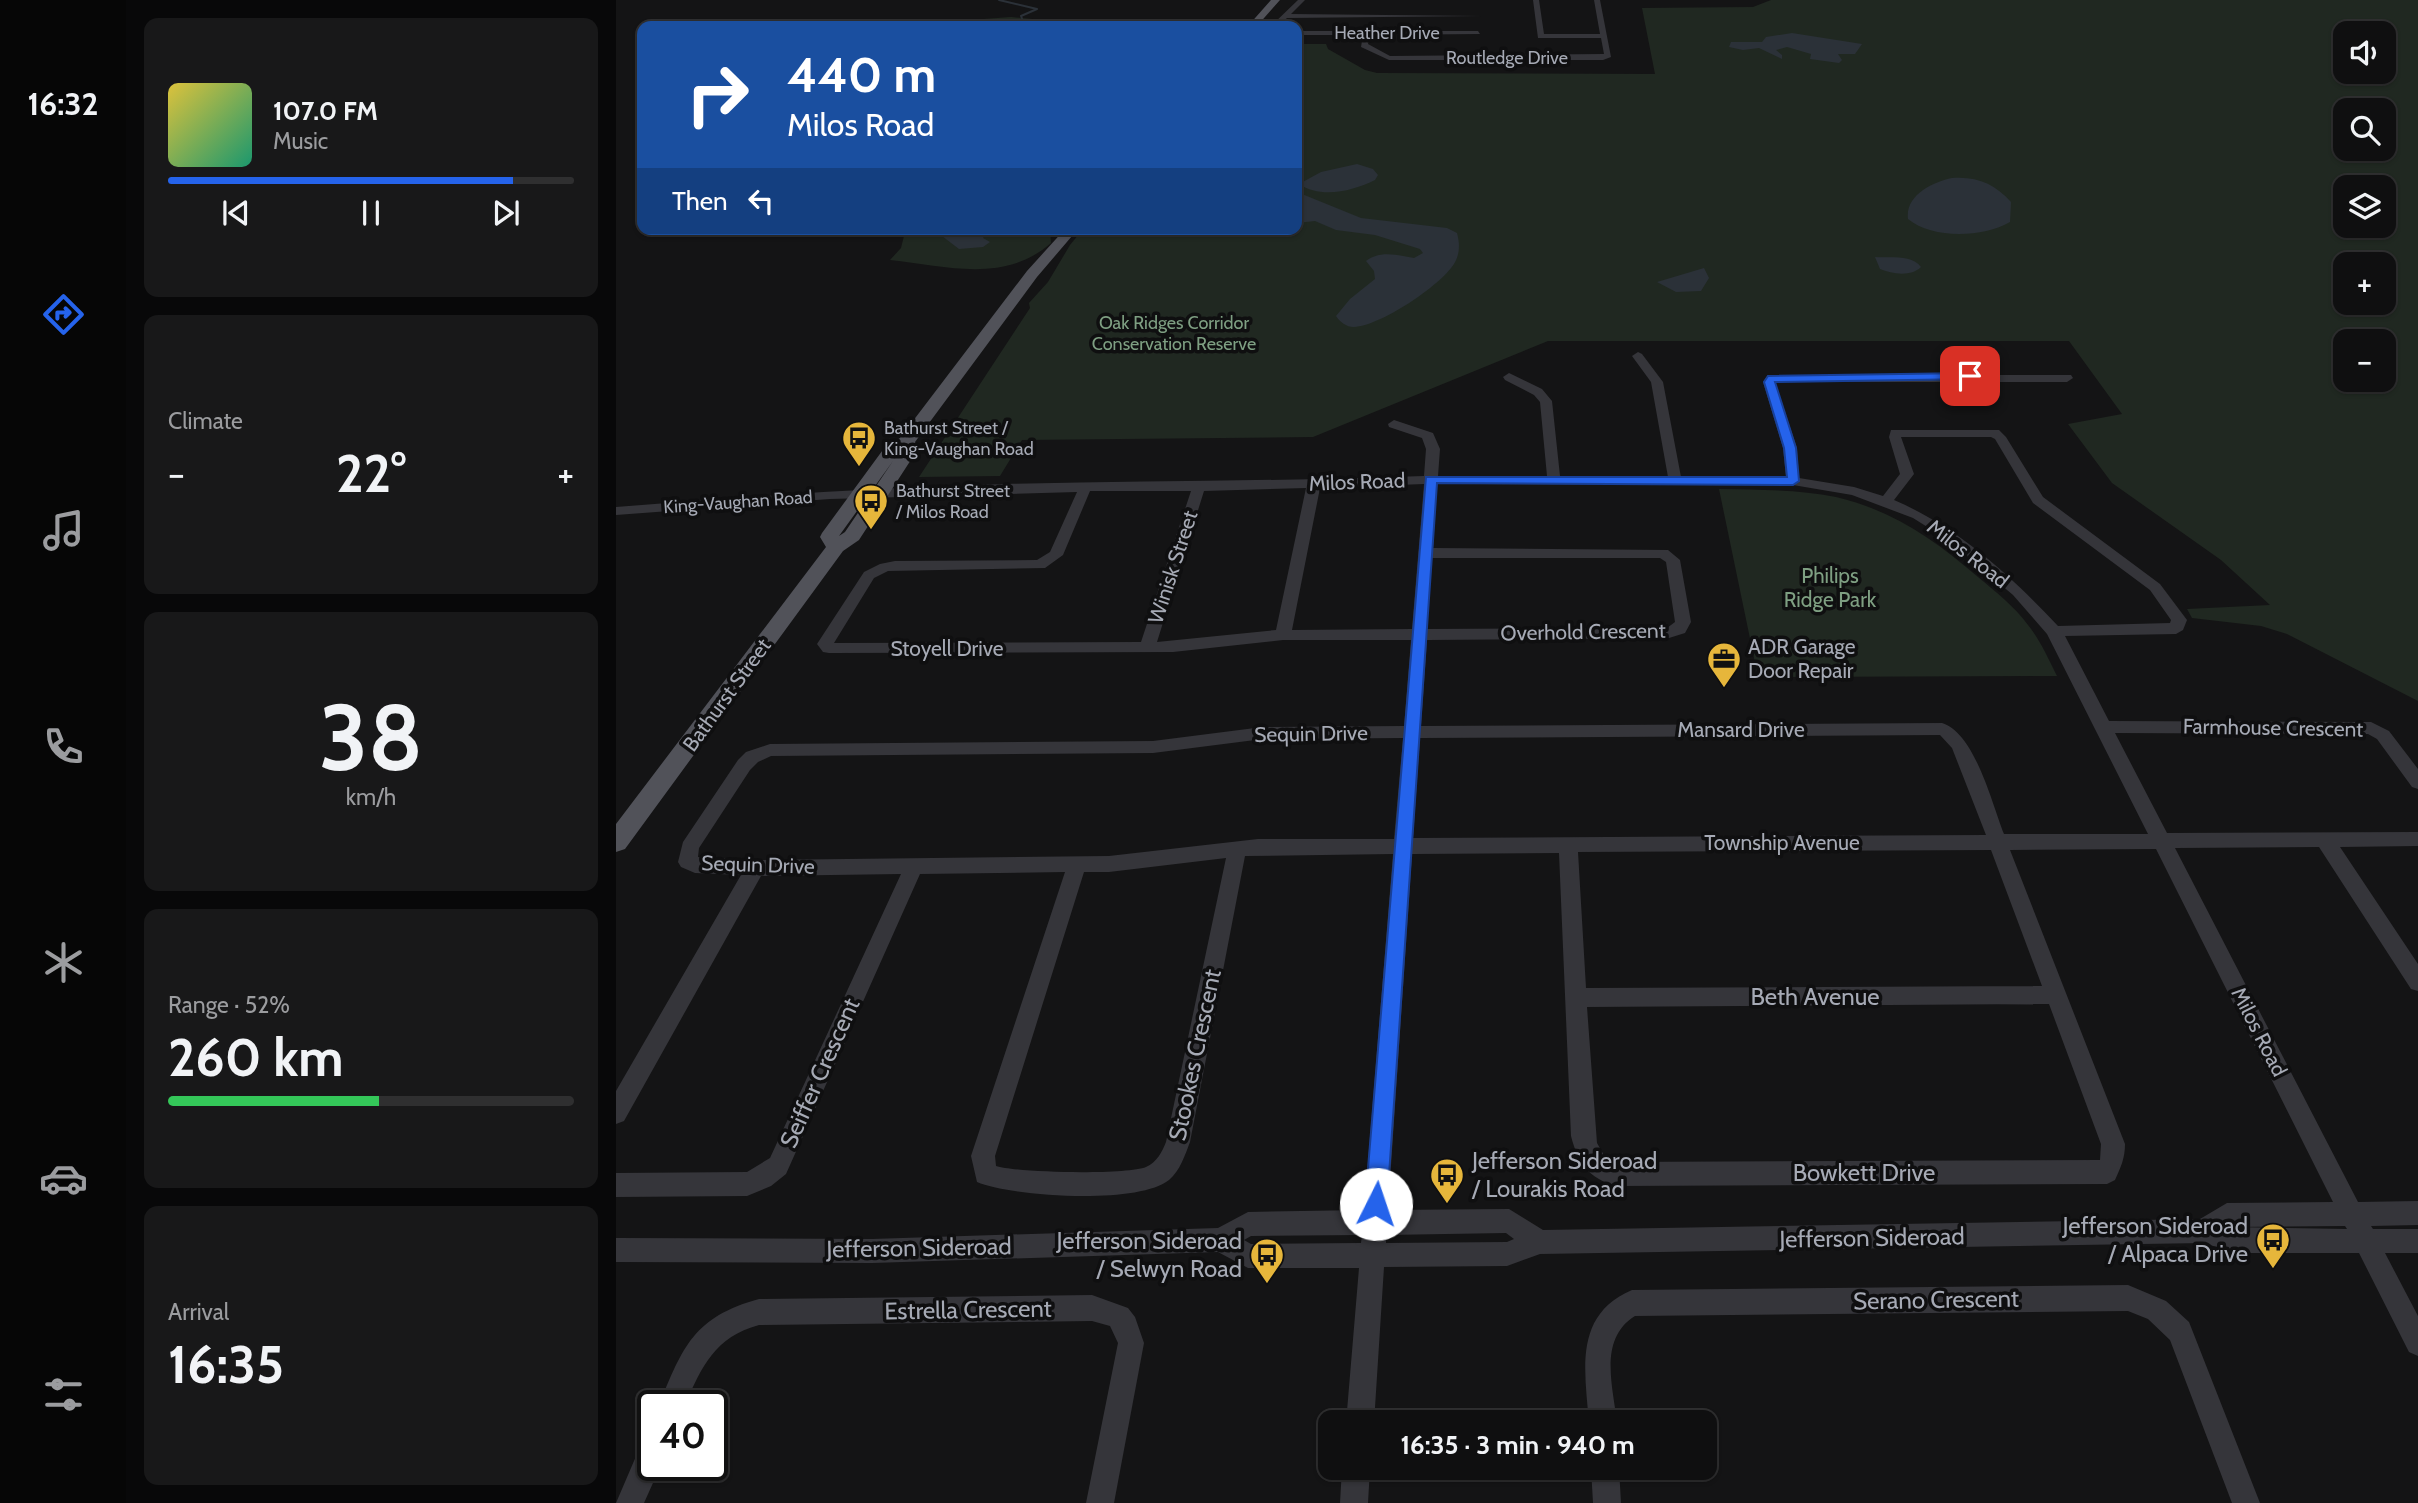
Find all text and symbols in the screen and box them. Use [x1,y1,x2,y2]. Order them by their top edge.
map controls [2333,21,2396,392]
button: sound [2333,21,2396,84]
street label: Heather Drive [1334,22,1440,44]
text: 440 m [787,45,936,104]
street label: Routledge Drive [1446,47,1568,69]
icon: right [672,49,763,140]
text: 16:32 [27,84,99,123]
text: 107.0 FM [273,95,378,127]
button: search [2333,98,2396,161]
text: Milos Road [787,105,934,144]
text: Music [273,127,328,155]
button: layers [2333,175,2396,238]
icon: left [742,182,780,220]
text: Then [672,185,728,217]
icon: previous [217,194,255,232]
icon: pause [352,194,390,232]
icon: next [487,194,525,232]
button: + [2333,252,2396,315]
icon: directions [39,290,88,339]
park label: Oak Ridges Corridor Conservation Reserve [1092,312,1256,355]
button: − [2333,329,2396,392]
pin [1940,346,2000,406]
icon: arrive [1951,357,1989,395]
text: Climate [168,407,243,435]
place label: Bathurst Street / King-Vaughan Road [884,417,1034,460]
bus stop icon: Bathurst Street / King-Vaughan Road [840,419,878,468]
text: 22° [336,442,406,505]
text: − [168,450,185,497]
text: + [557,450,574,497]
street label: Milos Road [1308,467,1406,496]
place label: Bathurst Street / Milos Road [895,480,1010,523]
bus stop icon: Bathurst Street / Milos Road [852,482,890,531]
street label: King-Vaughan Road [663,486,813,518]
icon: music [39,506,88,555]
street label: Winisk Street [1143,507,1203,626]
street label: Milos Road [1923,514,2014,593]
park label: Philips Ridge Park [1784,563,1877,612]
street label: Overhold Crescent [1500,618,1666,645]
street label: Bathurst Street [677,634,776,756]
place label: ADR Garage Door Repair [1748,634,1856,683]
street label: Stoyell Drive [890,636,1004,661]
office icon: ADR Garage Door Repair [1705,640,1743,689]
text: 38 [319,682,423,793]
street label: Farmhouse Crescent [2183,713,2363,742]
street label: Mansard Drive [1677,717,1805,742]
street label: Sequin Drive [1254,720,1368,747]
icon: phone [39,722,88,771]
text: km/h [346,783,396,811]
street label: Township Avenue [1704,830,1860,855]
street label: Sequin Drive [701,850,816,879]
icon: climate [39,938,88,987]
street label: Stookes Crescent [1162,967,1227,1143]
street label: Beth Avenue [1750,982,1880,1011]
street label: Milos Road [2226,983,2293,1081]
text: Range · 52% [168,991,290,1019]
street label: Seiffer Crescent [774,993,865,1152]
text: 260 km [168,1026,344,1089]
place label: Jefferson Sideroad / Lourakis Road [1471,1146,1657,1203]
icon: car [39,1154,88,1203]
bus stop icon: Jefferson Sideroad / Lourakis Road [1428,1156,1466,1205]
street label: Bowkett Drive [1793,1158,1935,1187]
position arrow [1339,1167,1413,1241]
place label: Jefferson Sideroad / Alpaca Drive [2062,1211,2248,1268]
street label: Jefferson Sideroad [1778,1221,1965,1254]
bus stop icon: Jefferson Sideroad / Alpaca Drive [2254,1221,2292,1270]
place label: Jefferson Sideroad / Selwyn Road [1056,1226,1242,1283]
street label: Jefferson Sideroad [825,1231,1012,1264]
bus stop icon: Jefferson Sideroad / Selwyn Road [1248,1236,1286,1285]
street label: Serano Crescent [1853,1284,2019,1315]
street label: Estrella Crescent [884,1294,1052,1325]
text: Arrival [168,1298,229,1326]
text: 16:35 [168,1333,284,1396]
icon: filters [39,1370,88,1419]
speed limit sign: 40 [637,1390,728,1481]
text: 16:35 · 3 min · 940 m [1400,1429,1635,1461]

